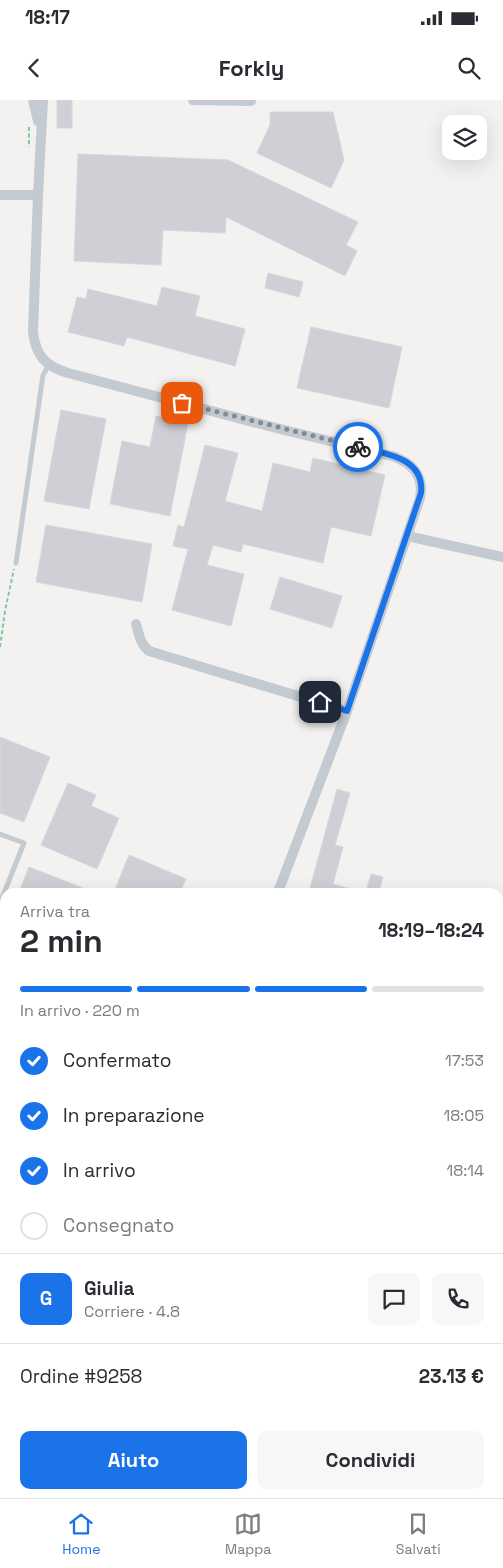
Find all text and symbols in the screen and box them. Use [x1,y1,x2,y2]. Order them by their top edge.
text: 18:17 [25,5,70,30]
icon: back [20,54,48,82]
text: Forkly [219,54,284,82]
icon: search [455,54,483,82]
map controls [442,115,487,160]
button: layers [442,115,487,160]
pin [161,382,203,424]
icon: bag [168,389,196,417]
courier [333,422,383,472]
icon: bike [344,433,372,461]
pin [299,681,341,723]
icon: home [306,688,334,716]
text: Arriva tra [20,901,90,922]
text: 18:19–18:24 [378,918,484,943]
text: 2 min [20,921,103,961]
text: In arrivo · 220 m [20,1000,140,1021]
icon: check [20,1047,48,1075]
text: Confermato [63,1048,171,1073]
text: 17:53 [445,1050,484,1071]
icon: check [20,1102,48,1130]
text: In preparazione [63,1103,205,1128]
text: 18:05 [443,1105,484,1126]
icon: check [20,1157,48,1185]
text: In arrivo [63,1158,136,1183]
text: 18:14 [447,1160,484,1181]
text: Consegnato [63,1213,174,1238]
button: chat [368,1273,420,1325]
button: phone [432,1273,484,1325]
text: Giulia [84,1276,134,1301]
text: G [40,1286,52,1311]
text: Corriere · 4.8 [84,1301,180,1322]
text: Ordine #9258 [20,1364,142,1389]
text: 23.13 € [419,1364,484,1389]
button: Aiuto [20,1431,247,1489]
button: Condividi [257,1431,484,1489]
tab: Home [62,1510,100,1558]
tab: Mappa [225,1510,271,1558]
tab: Salvati [396,1510,441,1558]

